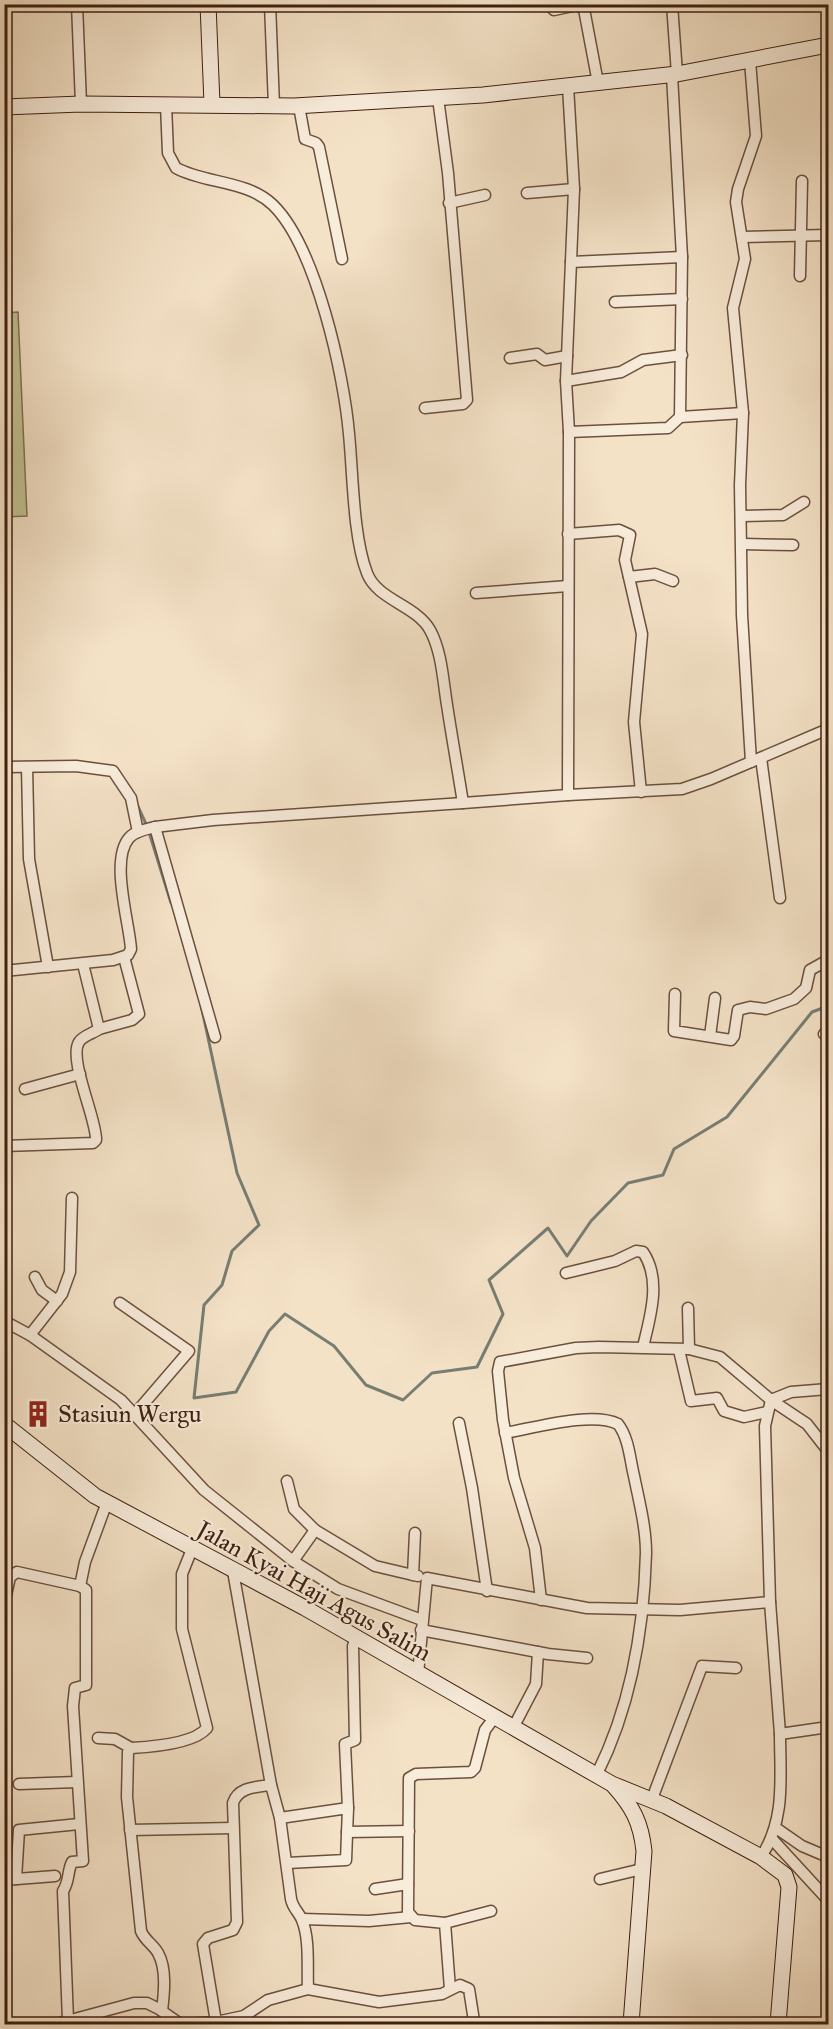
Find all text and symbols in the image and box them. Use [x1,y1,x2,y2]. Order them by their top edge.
building icon: Stasiun Wergu [23,1399,53,1429]
place label: Stasiun Wergu [58,1399,202,1429]
street label: Jalan Kyai Haji Agus Salim [189,1513,436,1668]

